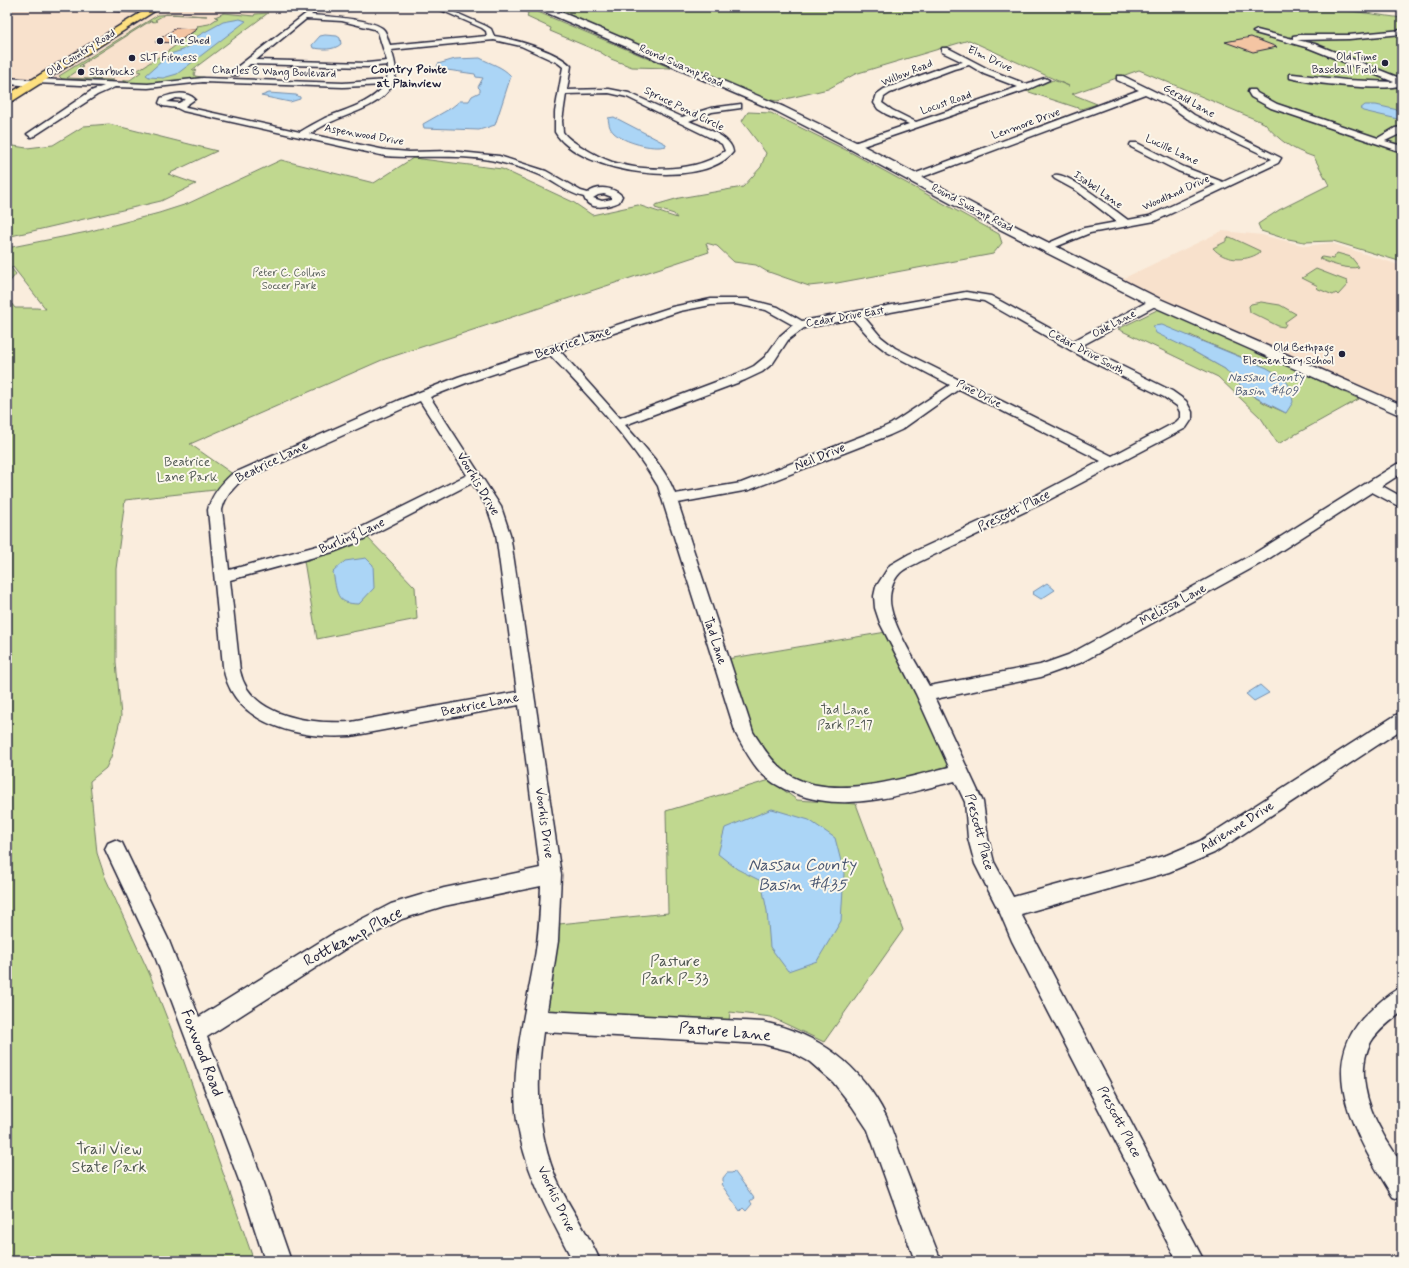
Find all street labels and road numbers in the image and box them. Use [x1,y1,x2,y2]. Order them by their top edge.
street label: Old Country Road [44,26,118,80]
street label: Round Swamp Road [637,41,725,91]
street label: Elm Drive [965,43,1015,75]
street label: Willow Road [879,56,935,90]
street label: Charles B Wang Boulevard [212,63,336,82]
street label: Gerald Lane [1160,81,1218,121]
street label: Spruce Pond Circle [642,84,726,134]
street label: Locust Road [919,88,973,118]
street label: Lenmore Drive [990,105,1062,143]
street label: Aspenwood Drive [323,121,405,149]
street label: Lucille Lane [1143,132,1201,168]
street label: Isabel Lane [1071,168,1125,212]
street label: Woodland Drive [1140,172,1212,214]
street label: Round Swamp Road [929,181,1015,235]
street label: Cedar Drive East [805,303,886,331]
street label: Oak Lane [1090,306,1139,341]
street label: Beatrice Lane [533,323,613,363]
street label: Cedar Drive South [1046,326,1126,378]
street label: Pine Drive [954,377,1004,411]
street label: Beatrice Lane [233,437,311,487]
street label: Neil Drive [792,439,848,475]
street label: Voorhis Drive [452,449,504,519]
street label: Prescott Place [975,486,1053,536]
street label: Burling Lane [316,514,389,560]
street label: Melissa Lane [1137,580,1209,630]
street label: Tad Lane [699,615,731,667]
street label: Beatrice Lane [440,689,520,721]
street label: Voorhis Drive [531,787,557,860]
street label: Prescott Place [961,792,997,872]
street label: Adrienne Drive [1197,797,1277,857]
street label: Rottkamp Place [300,902,406,972]
street label: Foxwood Road [176,1006,228,1100]
street label: Pasture Lane [678,1018,772,1046]
street label: Prescott Place [1093,1083,1145,1161]
street label: Voorhis Drive [533,1163,579,1235]

